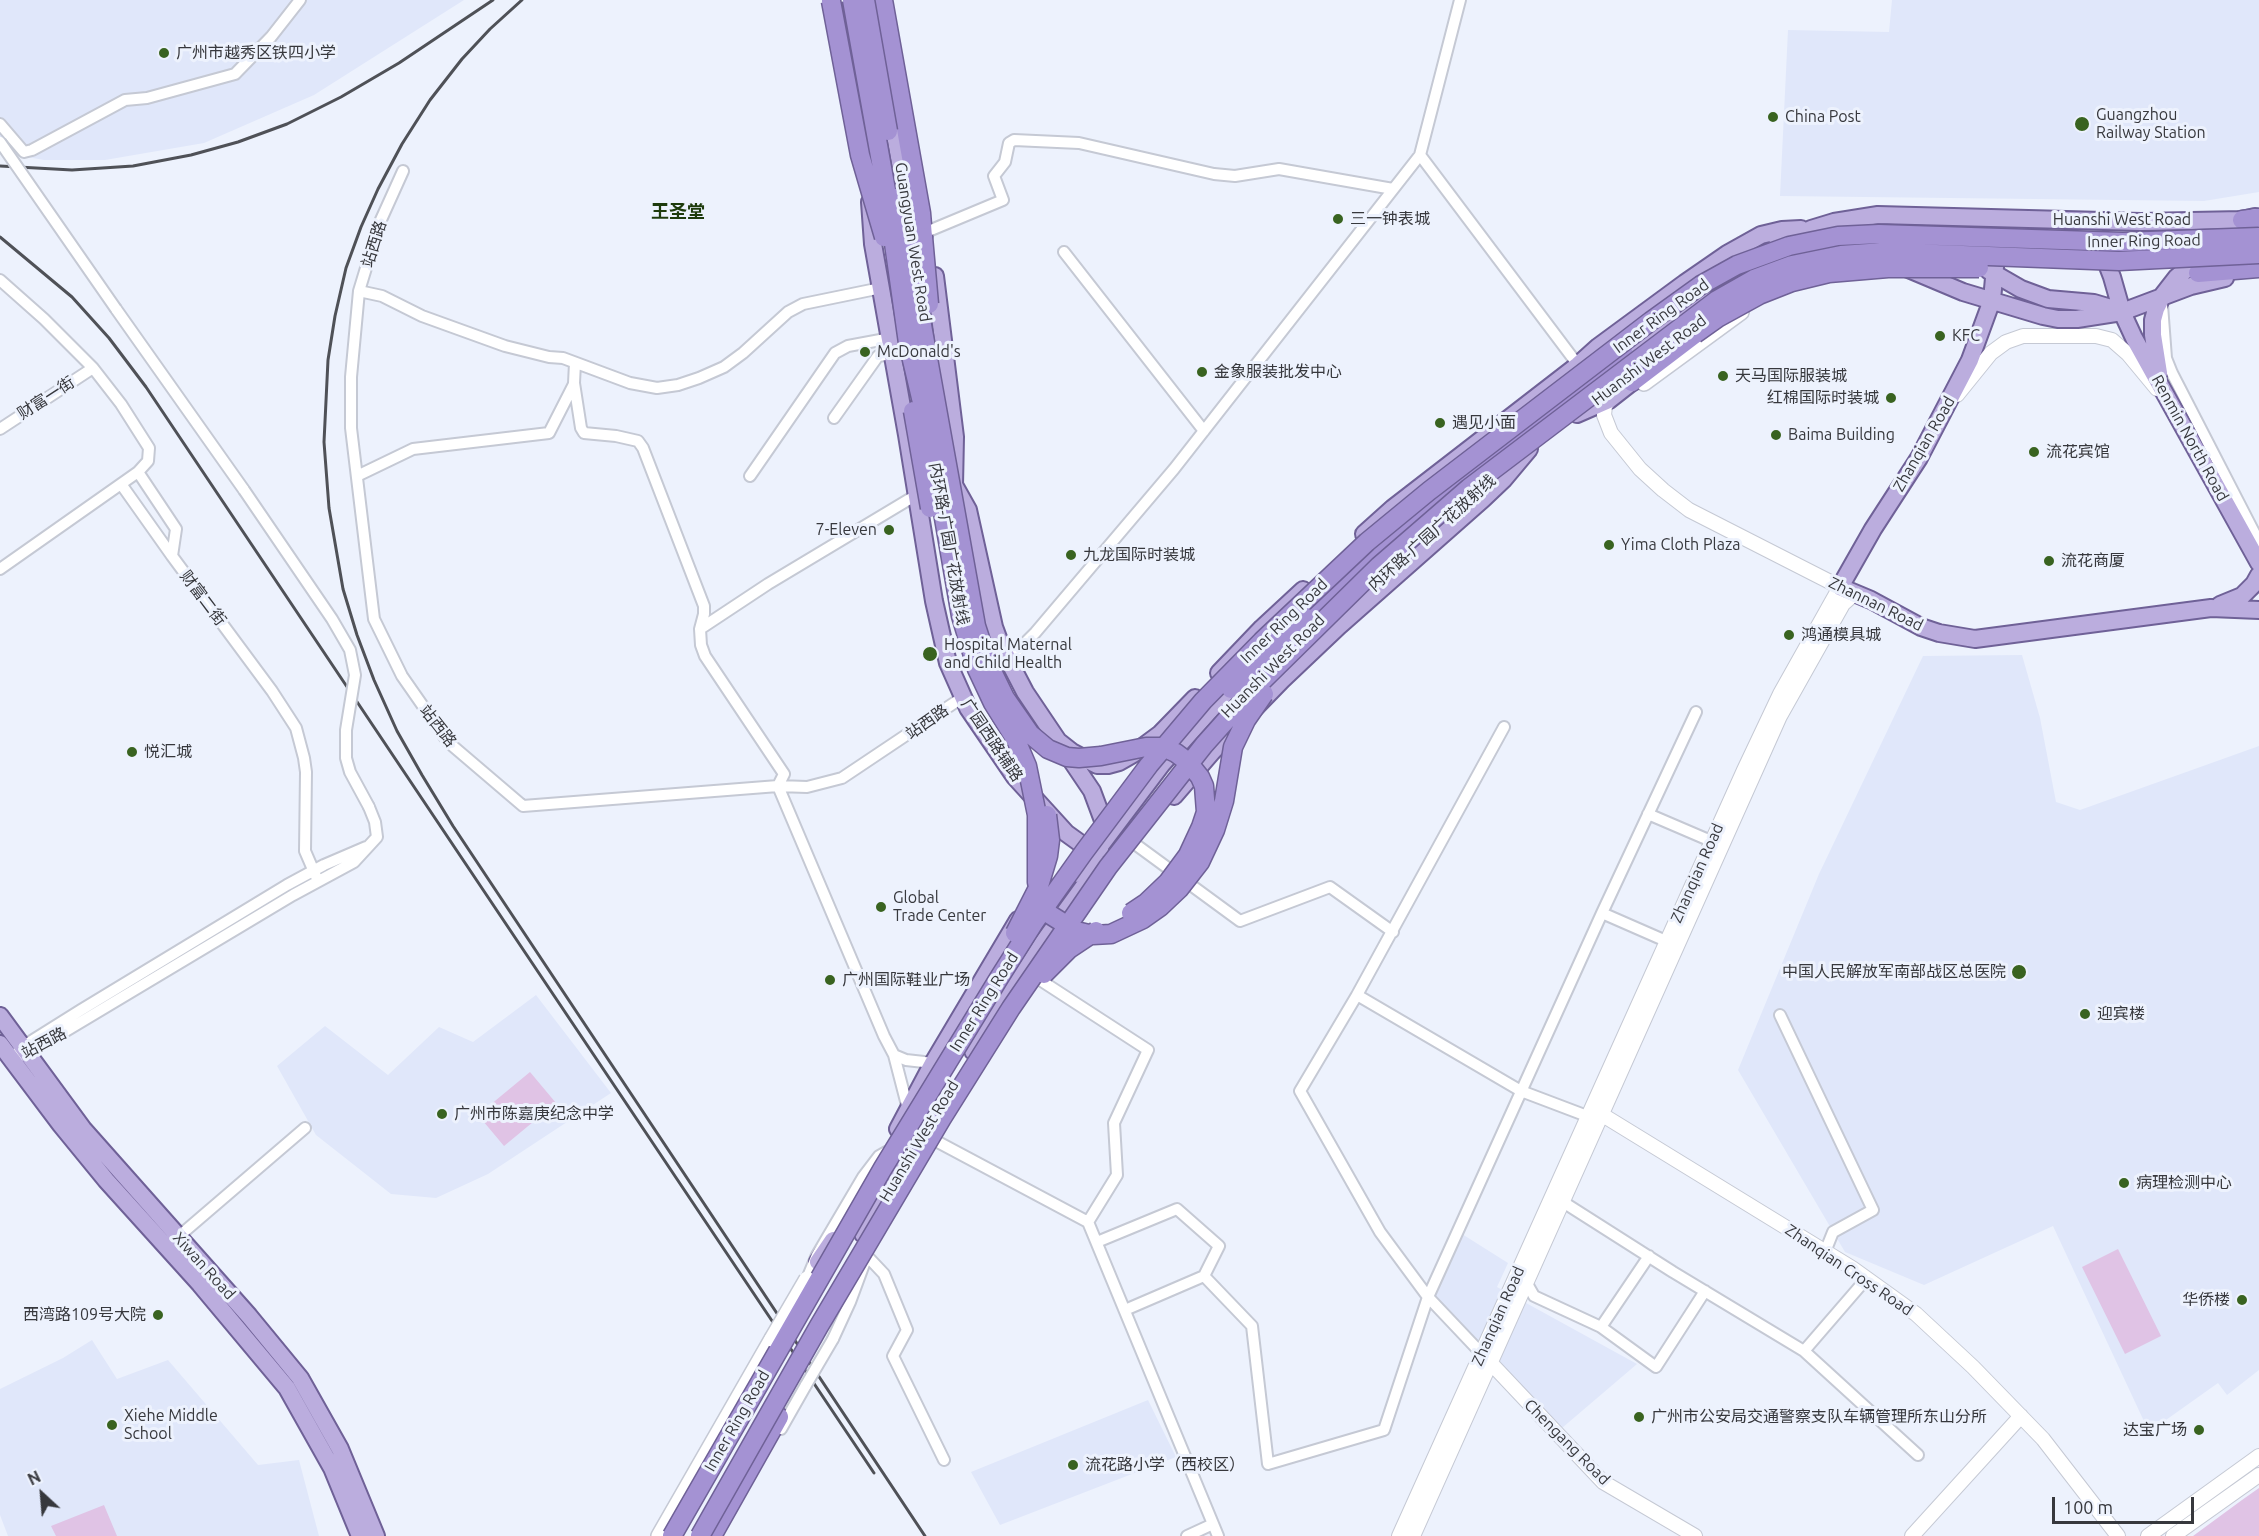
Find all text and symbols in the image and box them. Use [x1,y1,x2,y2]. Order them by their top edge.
place label: 广州市越秀区铁四小学 [176,43,336,63]
marker: 广州市越秀区铁四小学 [157,46,171,60]
place label: Guangzhou Railway Station [2096,105,2206,143]
place label: China Post [1785,107,1861,127]
marker: China Post [1766,110,1780,124]
marker: Guangzhou Railway Station [2073,115,2091,133]
street label: Guangyuan West Road [891,161,935,323]
district label: 王圣堂 [651,201,705,223]
place label: 三一钟表城 [1350,209,1430,229]
street label: Huanshi West Road [2053,210,2191,230]
marker: 三一钟表城 [1331,212,1345,226]
street label: 站西路 [358,218,390,270]
street label: Inner Ring Road [2087,230,2201,252]
street label: Inner Ring Road [1609,275,1713,357]
street label: Huanshi West Road [1588,311,1710,409]
place label: KFC [1952,326,1980,346]
marker: KFC [1933,329,1947,343]
place label: McDonald's [877,342,961,362]
marker: McDonald's [858,345,872,359]
place label: 金象服装批发中心 [1214,362,1342,382]
marker: 金象服装批发中心 [1195,365,1209,379]
place label: 天马国际服装城 [1735,366,1847,386]
marker: 天马国际服装城 [1716,369,1730,383]
street label: Renmin North Road [2147,372,2233,504]
street label: 财富一街 [14,373,78,423]
place label: 红棉国际时装城 [1767,388,1879,408]
marker: 红棉国际时装城 [1884,391,1898,405]
street label: Zhanqian Road [1889,393,1959,495]
place label: 遇见小面 [1452,413,1516,433]
marker: 遇见小面 [1433,416,1447,430]
place label: Baima Building [1788,425,1895,445]
marker: Baima Building [1769,428,1783,442]
place label: 流花宾馆 [2046,442,2110,462]
marker: 流花宾馆 [2027,445,2041,459]
street label: 内环路-广园广花放射线 [925,461,973,627]
street label: 内环路-广园广花放射线 [1364,471,1500,595]
place label: 7-Eleven [816,520,877,540]
marker: 7-Eleven [882,523,896,537]
place label: Yima Cloth Plaza [1621,535,1740,555]
marker: Yima Cloth Plaza [1602,538,1616,552]
place label: 九龙国际时装城 [1083,545,1195,565]
marker: 九龙国际时装城 [1064,548,1078,562]
place label: 流花商厦 [2061,551,2125,571]
marker: 流花商厦 [2042,554,2056,568]
street label: 财富二街 [176,567,230,629]
street label: Zhannan Road [1826,573,1926,635]
street label: Inner Ring Road [1236,575,1332,667]
street label: Huanshi West Road [1217,610,1329,722]
place label: 鸿通模具城 [1801,625,1881,645]
marker: 鸿通模具城 [1782,628,1796,642]
place label: Hospital Maternal and Child Health [944,635,1072,673]
marker: Hospital Maternal and Child Health [921,645,939,663]
street label: 广园西路辅路 [957,695,1027,785]
street label: 站西路 [902,700,952,744]
street label: 站西路 [416,701,460,751]
place label: 悦汇城 [144,742,192,762]
marker: 悦汇城 [125,745,139,759]
street label: Zhanqian Road [1667,820,1727,926]
place label: Global Trade Center [893,888,986,926]
marker: Global Trade Center [874,900,888,914]
street label: Inner Ring Road [946,949,1022,1055]
place label: 中国人民解放军南部战区总医院 [1782,962,2006,982]
marker: 中国人民解放军南部战区总医院 [2010,963,2028,981]
place label: 广州国际鞋业广场 [842,970,970,990]
marker: 广州国际鞋业广场 [823,973,837,987]
place label: 迎宾楼 [2097,1004,2145,1024]
marker: 迎宾楼 [2078,1007,2092,1021]
street label: 站西路 [18,1023,70,1063]
street label: Huanshi West Road [875,1077,963,1205]
place label: 广州市陈嘉庚纪念中学 [454,1104,614,1124]
marker: 广州市陈嘉庚纪念中学 [435,1107,449,1121]
place label: 病理检测中心 [2136,1173,2232,1193]
marker: 病理检测中心 [2117,1176,2131,1190]
street label: Zhanqian Cross Road [1782,1220,1916,1320]
street label: Xiwan Road [169,1228,239,1304]
street label: Zhanqian Road [1468,1263,1528,1369]
place label: 华侨楼 [2182,1290,2230,1310]
marker: 华侨楼 [2235,1293,2249,1307]
place label: 西湾路109号大院 [23,1305,146,1325]
marker: 西湾路109号大院 [151,1308,165,1322]
street label: Inner Ring Road [700,1367,774,1475]
street label: Chengang Road [1520,1395,1614,1489]
place label: Xiehe Middle School [124,1406,218,1444]
place label: 广州市公安局交通警察支队车辆管理所东山分所 [1651,1407,1987,1427]
marker: 广州市公安局交通警察支队车辆管理所东山分所 [1632,1410,1646,1424]
marker: Xiehe Middle School [105,1418,119,1432]
place label: 达宝广场 [2123,1420,2187,1440]
marker: 达宝广场 [2192,1423,2206,1437]
place label: 流花路小学（西校区） [1085,1455,1245,1475]
marker: 流花路小学（西校区） [1066,1458,1080,1472]
north arrow [12,1464,72,1524]
text: N [25,1467,43,1489]
scale bar [2055,1485,2198,1523]
text: 100 m [2063,1497,2113,1517]

